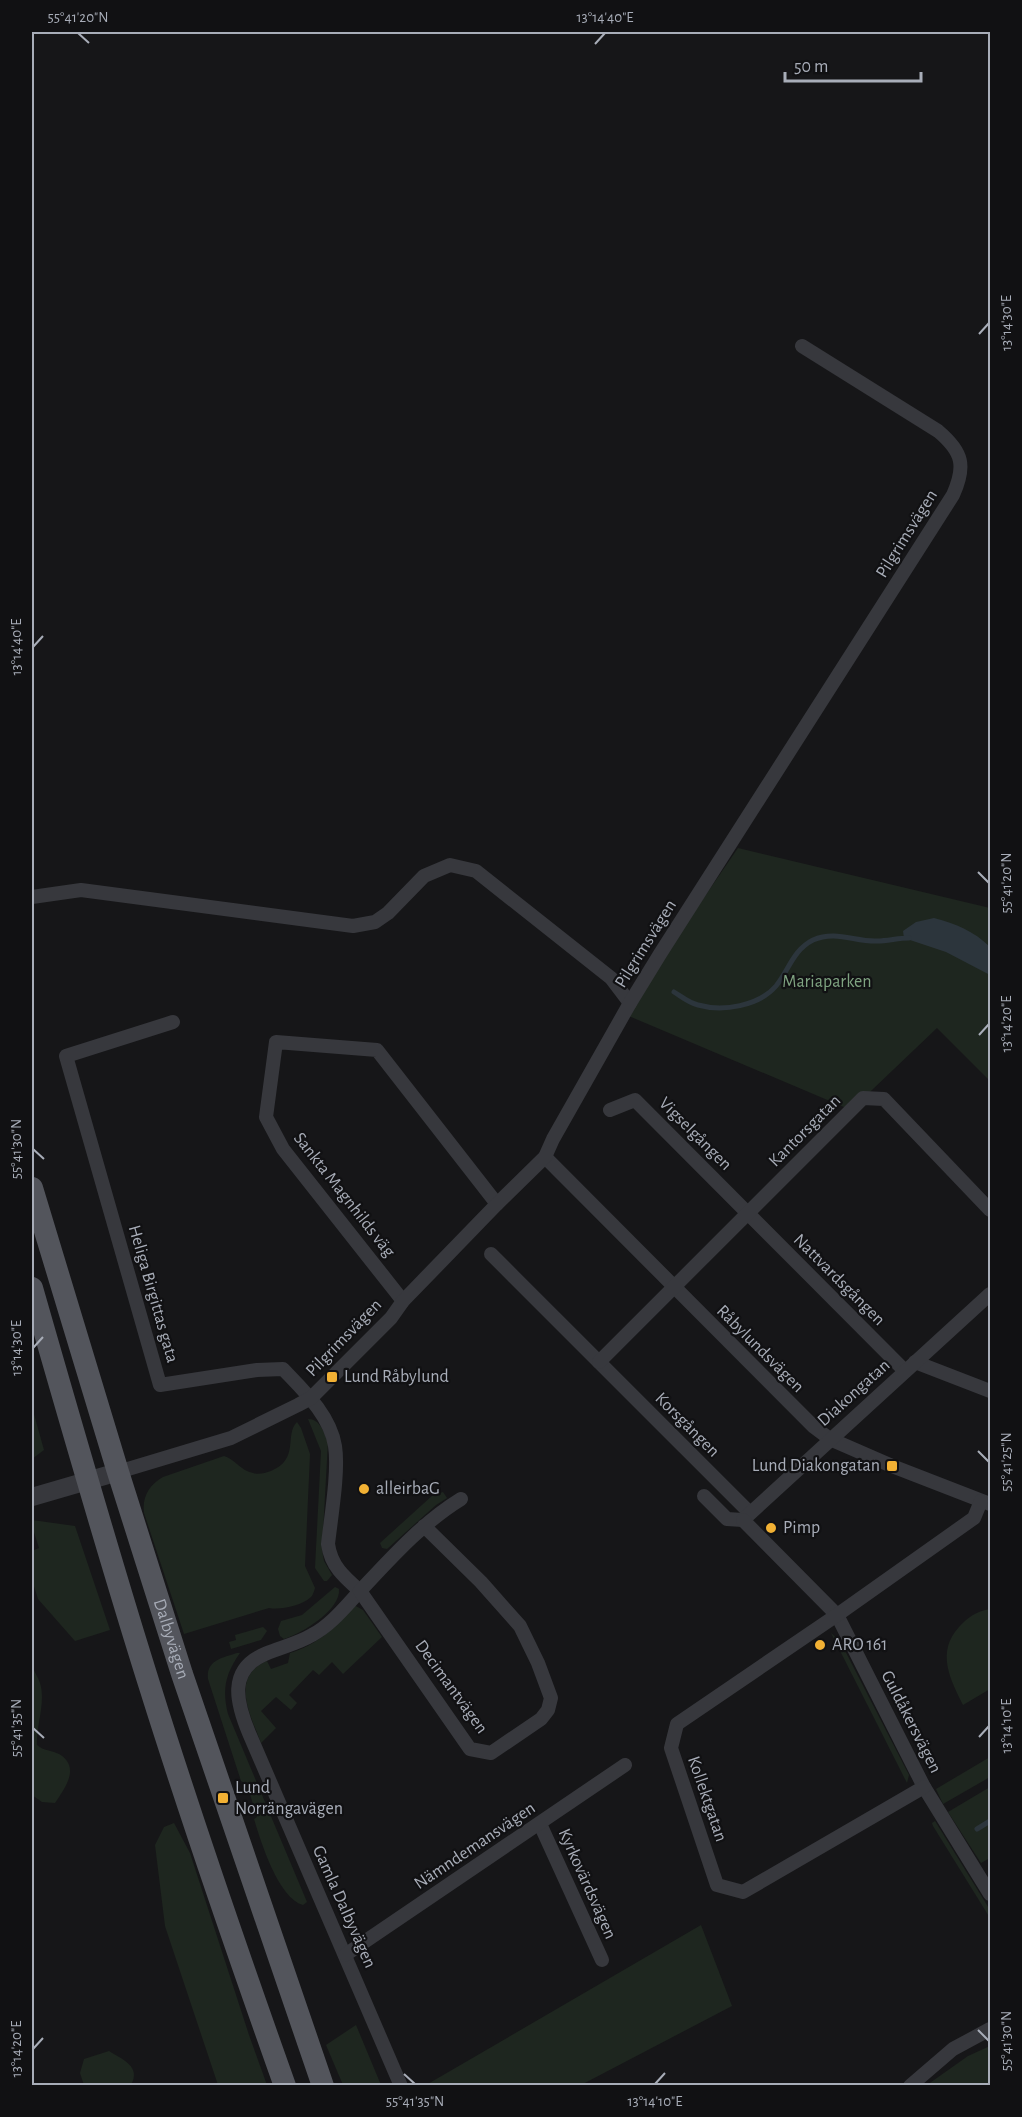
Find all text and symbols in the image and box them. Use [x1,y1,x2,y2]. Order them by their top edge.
text: 55°41'20"N [48,10,109,25]
text: 13°14'40"E [576,10,634,25]
scale bar [785,45,922,83]
text: 50 m [794,58,828,76]
text: 13°14'30"E [999,295,1014,351]
street label: Pilgrimsvägen [873,487,941,581]
text: 13°14'40"E [9,618,24,676]
text: 55°41'20"N [999,853,1014,914]
street label: Pilgrimsvägen [612,897,680,991]
park label: Mariaparken [782,973,872,991]
text: 13°14'20"E [999,996,1014,1052]
street label: Kantorsgatan [765,1091,845,1171]
street label: Vigselgången [655,1094,735,1174]
text: 55°41'30"N [9,1119,24,1179]
street label: Sankta Magnhilds väg [290,1129,398,1261]
street label: Heliga Birgittas gata [125,1223,181,1365]
street label: Nattvardsgången [790,1231,888,1329]
street label: Pilgrimsvägen [303,1296,385,1380]
street label: Råbylundsvägen [713,1302,807,1396]
text: 13°14'30"E [9,1320,24,1376]
street label: Diakongatan [814,1356,894,1430]
place label: Lund Råbylund [344,1368,449,1386]
marker: Lund Råbylund [325,1370,339,1384]
street label: Korsgången [651,1389,723,1461]
text: 55°41'25"N [999,1432,1014,1492]
place label: Lund Diakongatan [752,1457,880,1475]
marker: Lund Diakongatan [885,1459,899,1473]
place label: alleirbaG [376,1480,440,1498]
marker: alleirbaG [357,1482,371,1496]
place label: Pimp [783,1519,820,1537]
marker: Pimp [764,1521,778,1535]
street label: Dalbyvägen [150,1597,192,1682]
place label: ARO 161 [832,1636,887,1654]
street label: Decimantvägen [411,1637,491,1737]
marker: ARO 161 [813,1638,827,1652]
street label: Guldåkersvägen [877,1668,945,1776]
text: 13°14'10"E [999,1698,1014,1754]
text: 55°41'35"N [9,1699,24,1757]
street label: Kollektgatan [684,1754,730,1844]
place label: Lund Norrängavägen [235,1779,343,1818]
marker: Lund Norrängavägen [216,1791,230,1805]
street label: Nämndemansvägen [411,1799,539,1893]
street label: Kyrkovärdsvägen [555,1826,619,1942]
street label: Gamla Dalbyvägen [309,1843,379,1971]
text: 55°41'30"N [999,2011,1014,2071]
text: 13°14'20"E [9,2021,24,2077]
text: 55°41'35"N [386,2094,444,2109]
text: 13°14'10"E [627,2094,683,2109]

